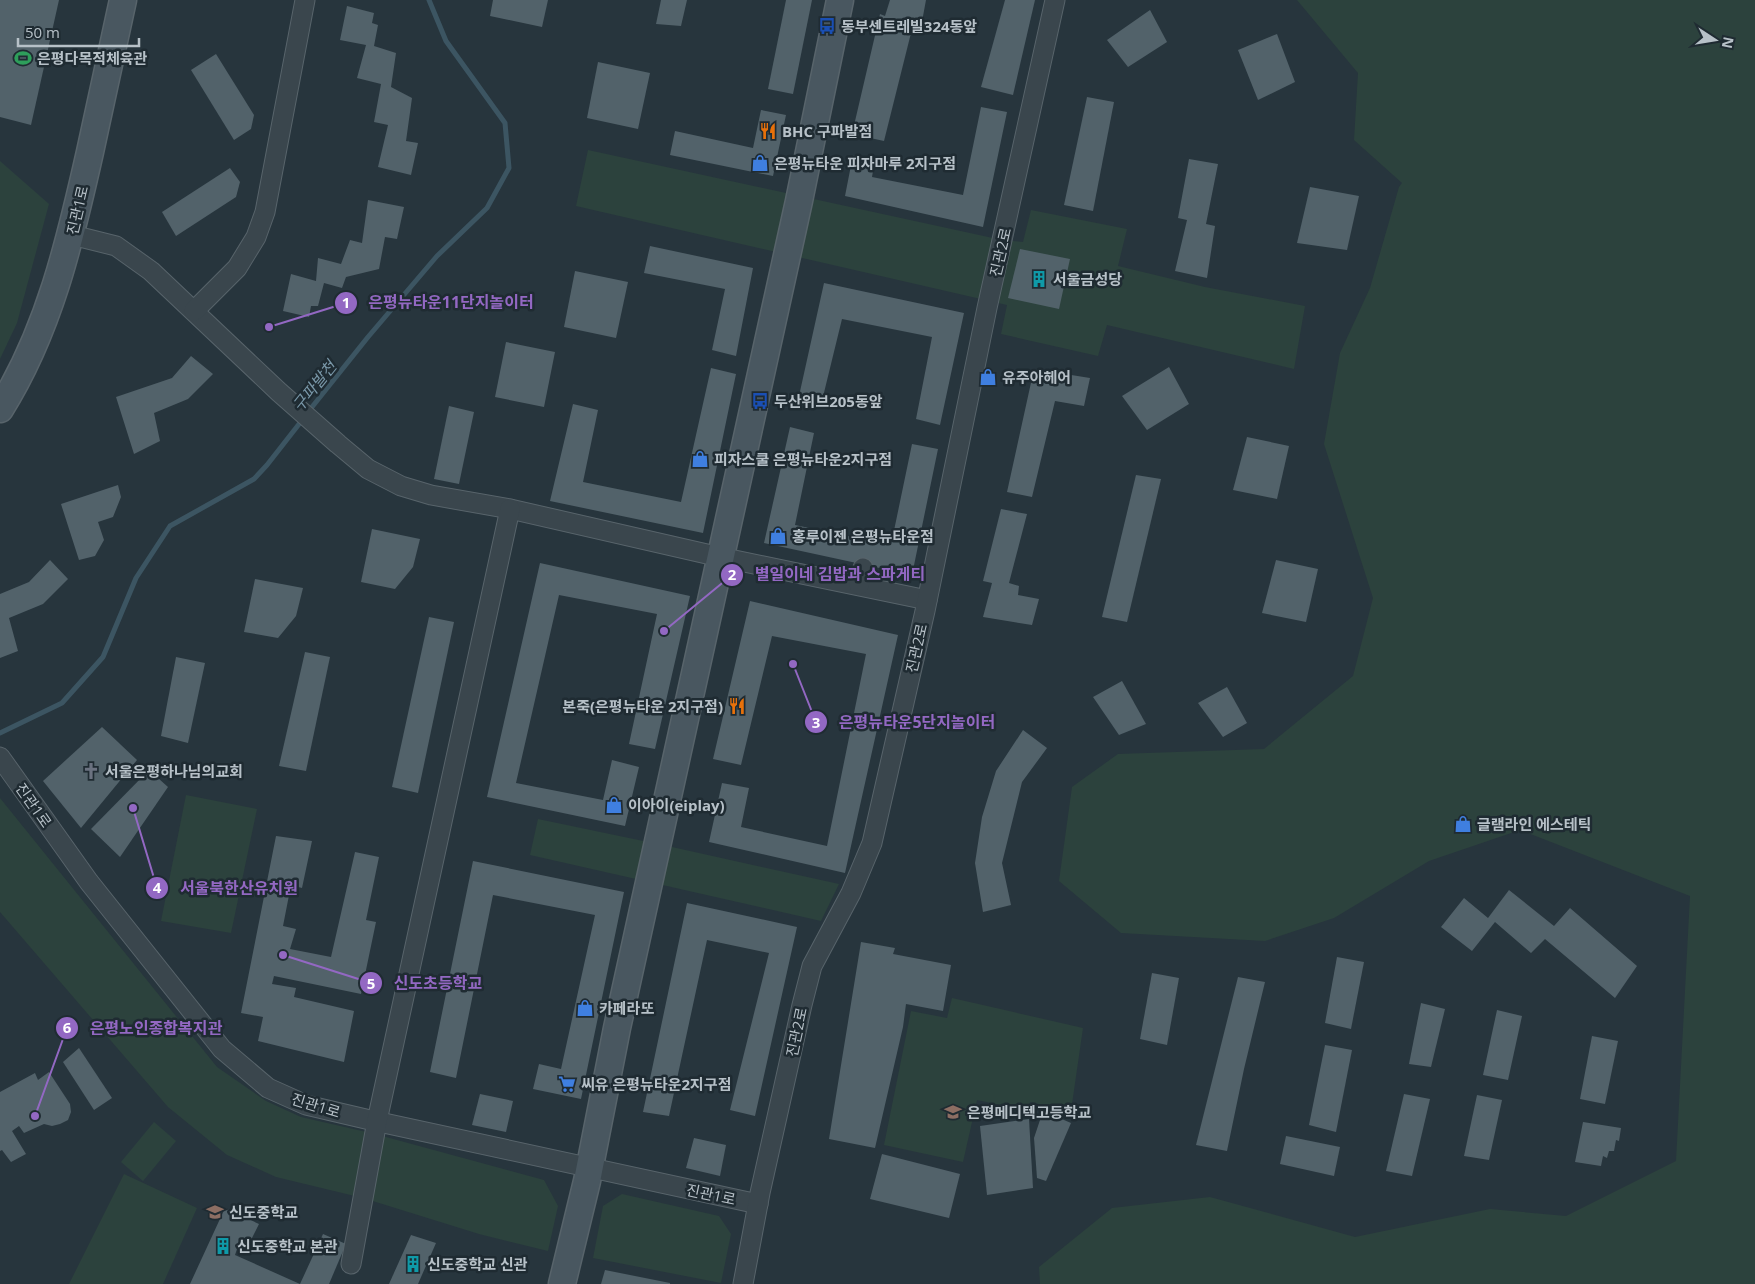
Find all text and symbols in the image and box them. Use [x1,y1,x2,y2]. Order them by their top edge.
scale bar [18,15,139,47]
north arrow [1690,15,1740,65]
bus stop icon: 동부센트레빌324동앞 [817,16,837,36]
place label: 동부센트레빌324동앞 [841,16,977,36]
text: 50 m [25,22,60,42]
text: N [1718,35,1739,50]
sports icon: 은평다목적체육관 [13,48,33,68]
place label: 은평다목적체육관 [37,48,148,68]
restaurant icon: BHC 구파발점 [758,121,778,141]
place label: BHC 구파발점 [782,121,872,141]
shop icon: 은평뉴타운 피자마루 2지구점 [750,153,770,173]
place label: 은평뉴타운 피자마루 2지구점 [774,153,956,173]
street label: 진관1로 [62,183,92,237]
street label: 진관2로 [985,225,1015,279]
building icon: 서울금성당 [1029,269,1049,289]
place label: 서울금성당 [1053,269,1122,289]
callout: 은평뉴타운11단지놀이터 [333,287,544,318]
text: 은평뉴타운11단지놀이터 [368,291,534,313]
text: 1 [342,292,350,312]
water label: 구파발천 [287,354,343,416]
shop icon: 유주아헤어 [978,367,998,387]
place label: 유주아헤어 [1002,367,1071,387]
bus stop icon: 두산위브205동앞 [750,391,770,411]
place label: 두산위브205동앞 [774,391,883,411]
shop icon: 피자스쿨 은평뉴타운2지구점 [690,449,710,469]
place label: 피자스쿨 은평뉴타운2지구점 [714,449,892,469]
shop icon: 홍루이젠 은평뉴타운점 [768,526,788,546]
place label: 홍루이젠 은평뉴타운점 [792,526,934,546]
callout: 별일이네 김밥과 스파게티 [720,559,935,590]
text: 별일이네 김밥과 스파게티 [755,563,925,585]
text: 2 [728,564,737,584]
street label: 진관2로 [901,621,931,675]
place label: 본죽(은평뉴타운 2지구점) [562,696,723,716]
restaurant icon: 본죽(은평뉴타운 2지구점) [727,696,747,716]
callout: 은평뉴타운5단지놀이터 [804,707,1005,738]
text: 은평뉴타운5단지놀이터 [839,711,995,733]
text: 3 [812,712,820,732]
church icon: 서울은평하나님의교회 [81,761,101,781]
place label: 서울은평하나님의교회 [105,761,243,781]
street label: 진관1로 [11,779,57,831]
shop icon: 이아이(eiplay) [604,795,624,815]
place label: 이아이(eiplay) [628,795,725,815]
shop icon: 글램라인 에스테틱 [1453,814,1473,834]
place label: 글램라인 에스테틱 [1477,814,1591,834]
callout: 서울북한산유치원 [145,872,308,903]
text: 4 [153,877,162,897]
text: 서울북한산유치원 [180,877,298,899]
callout: 신도초등학교 [359,968,492,999]
text: 신도초등학교 [394,972,482,994]
text: 5 [367,973,375,993]
shop icon: 카페라또 [575,998,595,1018]
place label: 카페라또 [599,998,654,1018]
street label: 진관2로 [781,1005,811,1059]
callout: 은평노인종합복지관 [54,1012,232,1043]
text: 6 [63,1017,72,1037]
text: 은평노인종합복지관 [90,1017,223,1039]
supermarket icon: 씨유 은평뉴타운2지구점 [557,1074,577,1094]
place label: 씨유 은평뉴타운2지구점 [581,1074,731,1094]
street label: 진관1로 [289,1088,343,1122]
school or university icon: 은평메디텍고등학교 [943,1102,963,1122]
place label: 은평메디텍고등학교 [967,1102,1091,1122]
street label: 진관1로 [684,1179,738,1209]
school or university icon: 신도중학교 [205,1202,225,1222]
place label: 신도중학교 [229,1202,298,1222]
building icon: 신도중학교 본관 [213,1236,233,1256]
place label: 신도중학교 본관 [237,1236,338,1256]
building icon: 신도중학교 신관 [403,1254,423,1274]
place label: 신도중학교 신관 [427,1254,528,1274]

